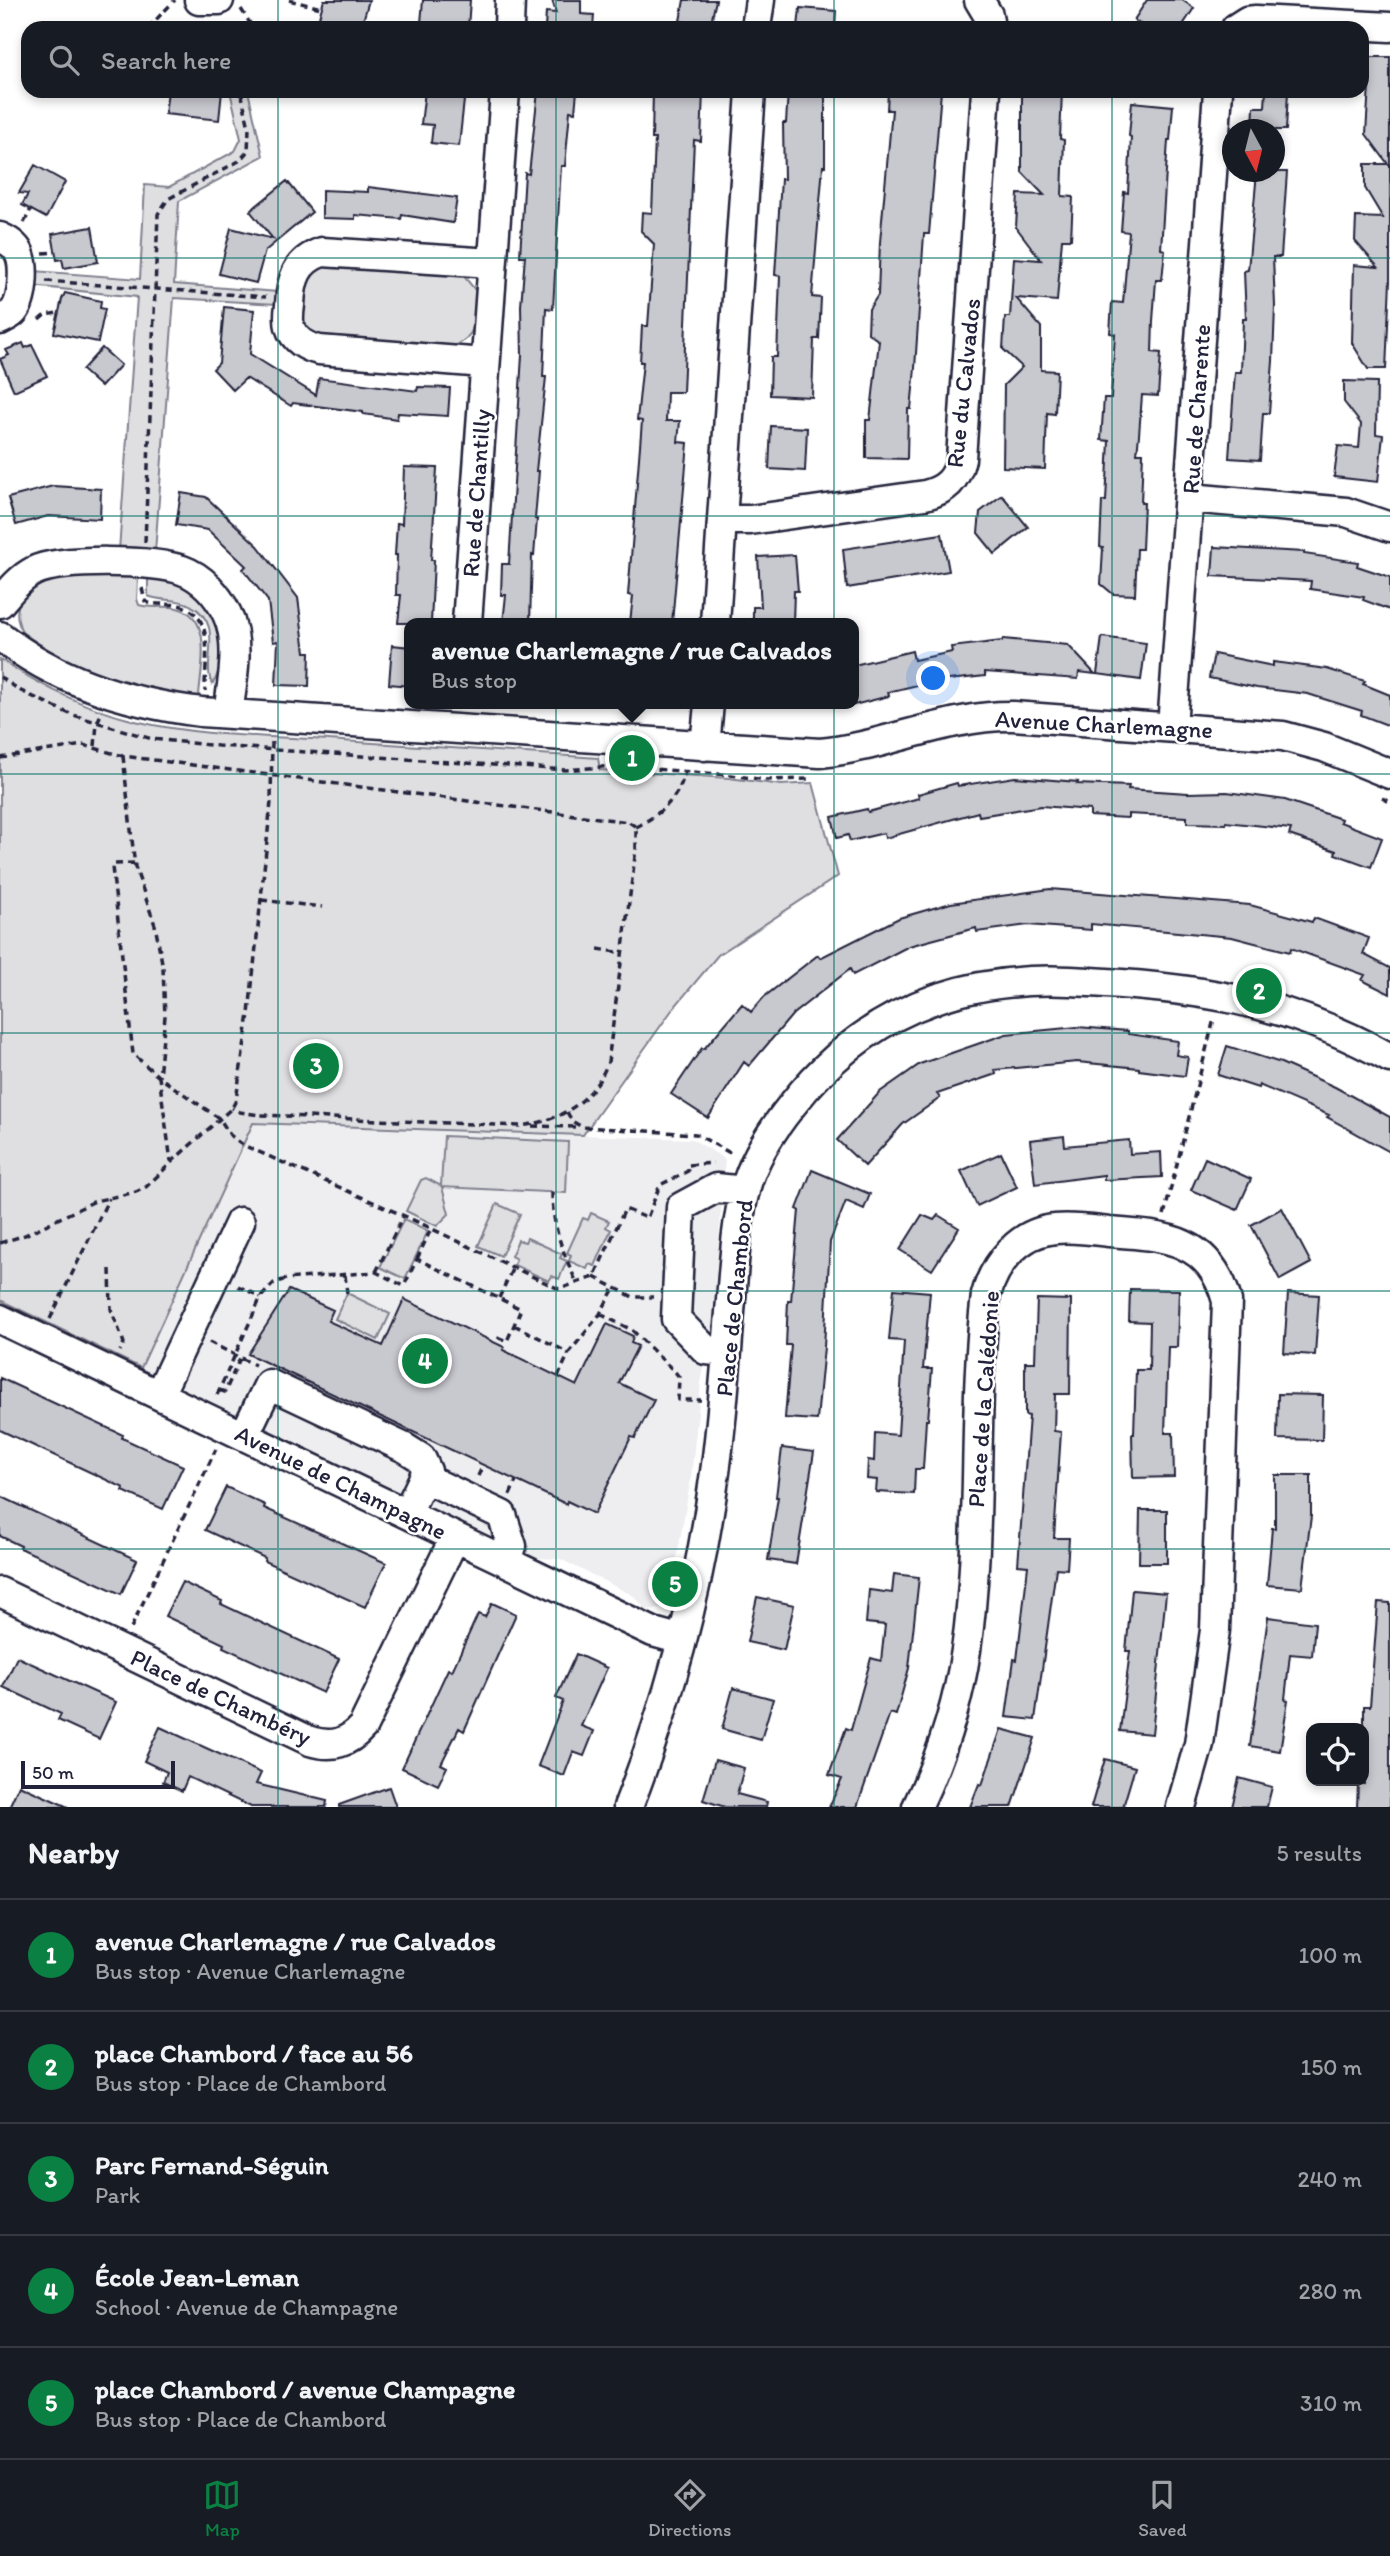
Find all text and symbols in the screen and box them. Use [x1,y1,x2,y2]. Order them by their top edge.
search box [21,21,1369,98]
icon: search [45,41,83,79]
text: Search here [101,44,231,76]
north arrow [1222,119,1285,182]
street label: Rue du Calvados [940,297,986,469]
street label: Rue de Charente [1176,323,1216,495]
street label: Rue de Chantilly [456,408,496,578]
popup [404,618,859,709]
text: avenue Charlemagne / rue Calvados [431,634,832,666]
your location [916,661,950,695]
text: Bus stop [431,666,517,694]
street label: Avenue Charlemagne [994,704,1214,744]
pin: 1 [609,732,655,784]
pin: 2 [1236,965,1282,1017]
pin: 3 [293,1040,339,1092]
street label: Place de Chambord [709,1198,759,1398]
street label: Place de la Calédonie [961,1290,1005,1508]
pin: 4 [402,1335,448,1387]
street label: Avenue de Champagne [231,1418,451,1546]
pin: 5 [652,1558,698,1610]
street label: Place de Chambéry [126,1643,316,1751]
map controls [1306,1723,1369,1786]
button: locate [1306,1723,1369,1786]
scale bar [21,1758,175,1790]
text: 50 m [32,1761,74,1784]
text: Nearby [28,1834,119,1871]
text: 5 results [1276,1839,1362,1867]
text: avenue Charlemagne / rue Calvados [95,1925,496,1957]
text: 1 [46,1941,56,1969]
text: 100 m [1298,1941,1362,1969]
text: Bus stop · Avenue Charlemagne [95,1957,406,1985]
text: place Chambord / face au 56 [95,2037,413,2069]
text: 2 [45,2053,57,2081]
text: 150 m [1301,2053,1362,2081]
text: Bus stop · Place de Chambord [95,2069,386,2097]
text: Parc Fernand-Séguin [95,2149,329,2181]
text: 3 [45,2165,57,2193]
text: 240 m [1297,2165,1362,2193]
text: Park [95,2181,140,2209]
text: École Jean-Leman [95,2261,299,2293]
text: 4 [44,2277,58,2305]
text: 280 m [1299,2277,1362,2305]
text: School · Avenue de Champagne [95,2293,398,2321]
text: place Chambord / avenue Champagne [95,2373,515,2405]
text: 5 [45,2389,57,2417]
text: 310 m [1300,2389,1362,2417]
text: Bus stop · Place de Chambord [95,2405,386,2433]
tab: Map [203,2476,241,2541]
tab: Directions [648,2476,732,2541]
tab: Saved [1138,2476,1187,2541]

